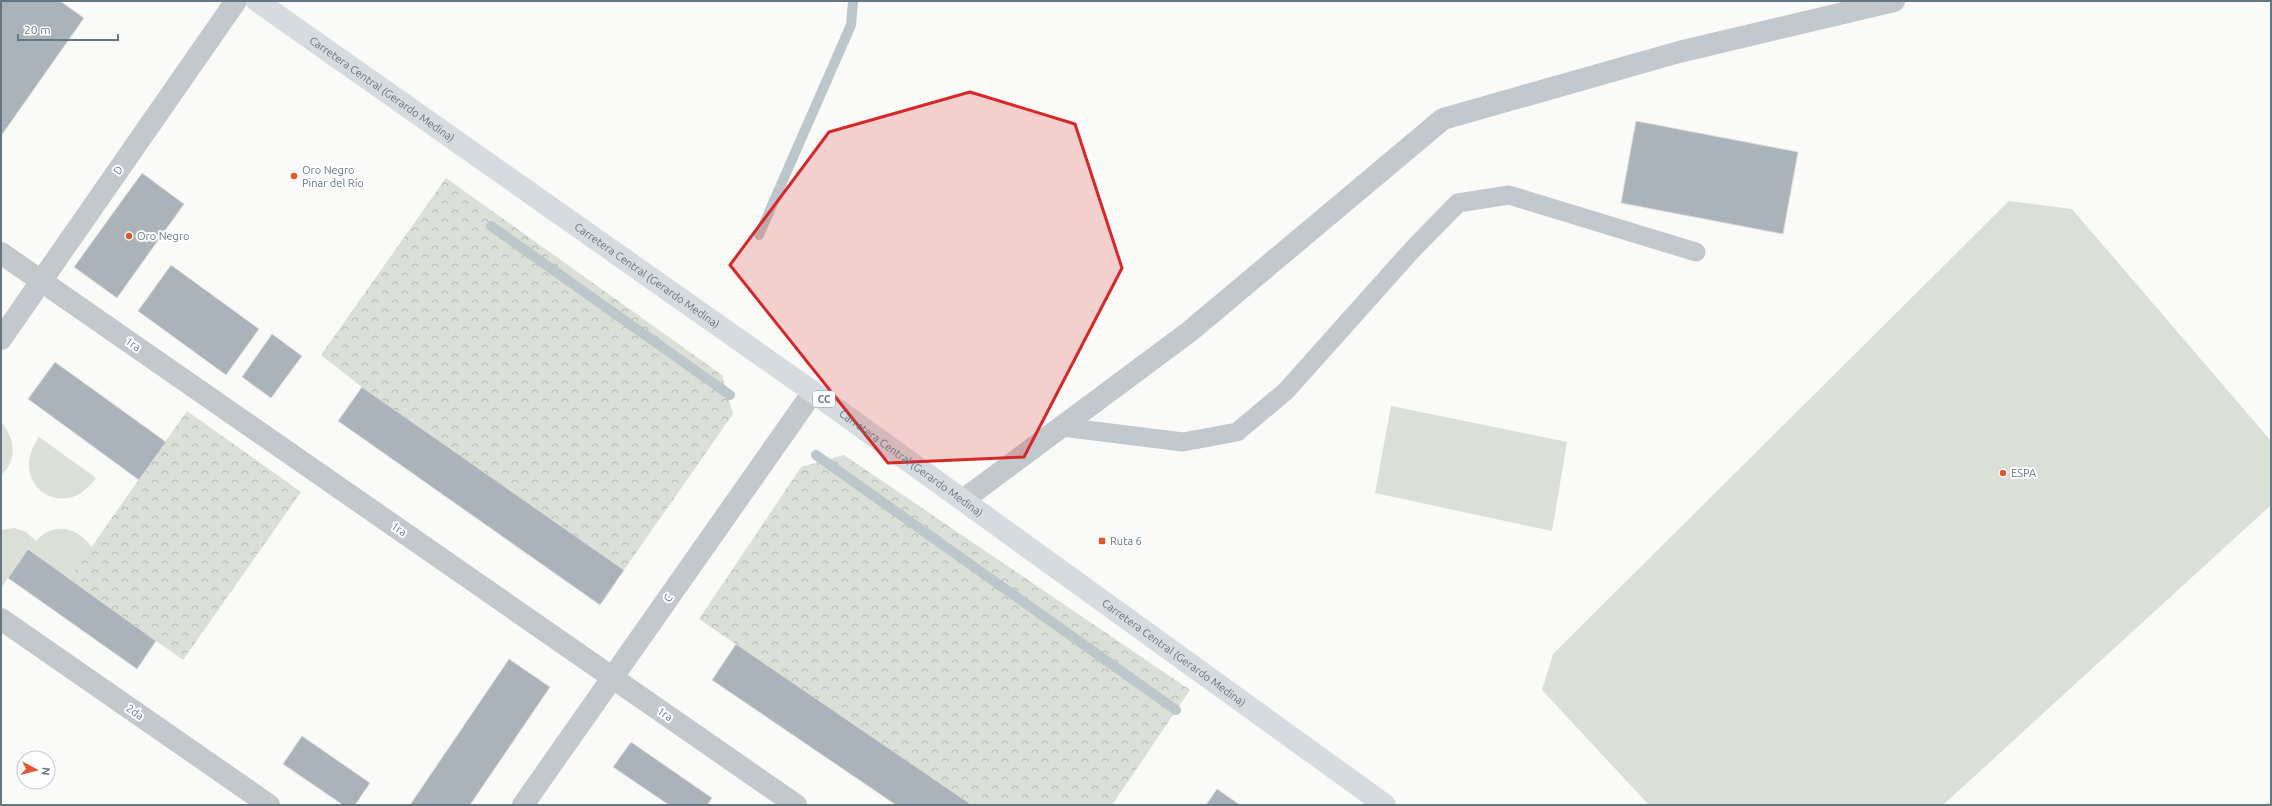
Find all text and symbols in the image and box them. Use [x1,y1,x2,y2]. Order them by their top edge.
scale bar [18,16,118,42]
text: 20 m [24,23,51,36]
street label: Carretera Central (Gerardo Medina) [307,34,457,145]
street label: D [111,163,125,177]
place label: Oro Negro Pinar del Río [302,164,364,189]
marker: Oro Negro Pinar del Río [289,171,299,181]
street label: Carretera Central (Gerardo Medina) [572,220,722,331]
place label: Oro Negro [137,230,190,242]
marker: Oro Negro [124,231,134,241]
street label: 1ra [123,334,143,354]
road number: CC [813,391,835,407]
street label: Carretera Central (Gerardo Medina) [837,407,986,520]
place label: ESPA [2011,467,2037,479]
marker: ESPA [1998,468,2008,478]
street label: 1ra [389,519,409,539]
place label: Ruta 6 [1110,535,1142,547]
marker: Ruta 6 [1097,536,1107,546]
street label: C [661,592,675,604]
street label: Carretera Central (Gerardo Medina) [1100,597,1248,709]
street label: 2da [124,702,146,722]
street label: 1ra [655,704,675,724]
north arrow [16,750,56,790]
text: N [39,766,52,776]

